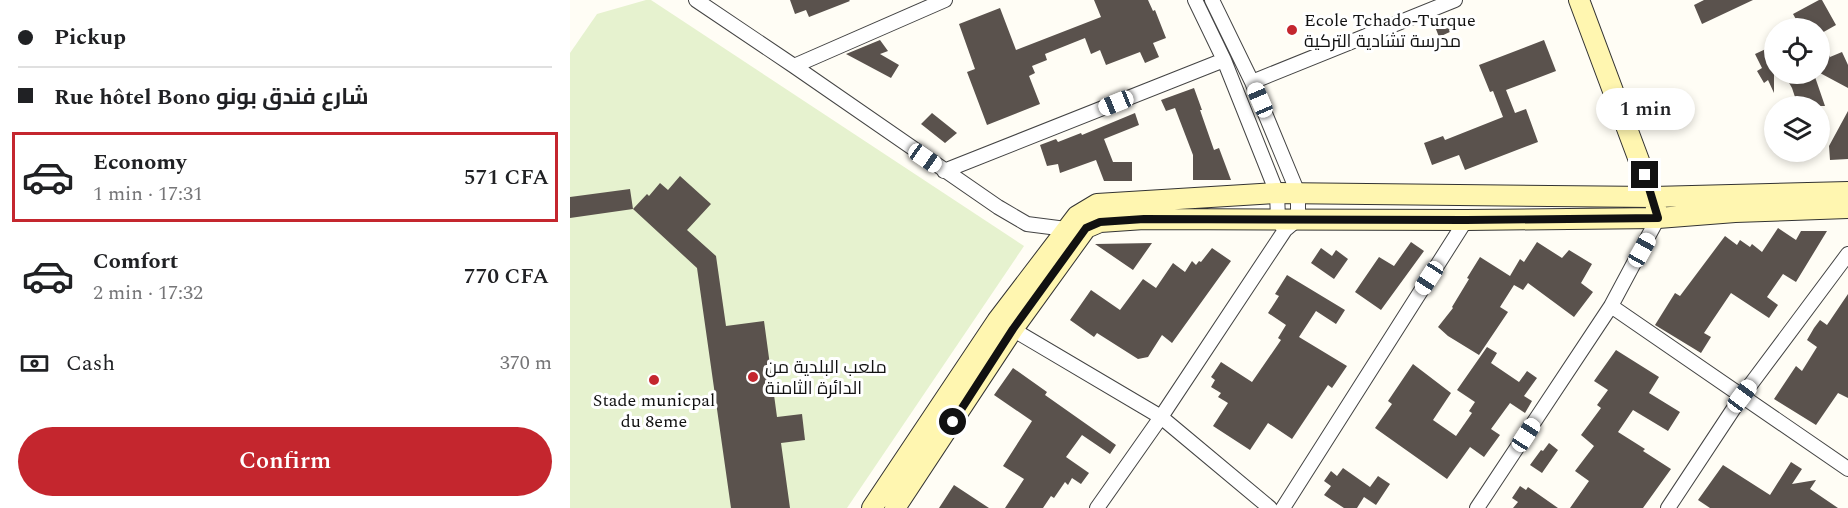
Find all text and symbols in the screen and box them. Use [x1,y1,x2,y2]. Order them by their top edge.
place label: Ecole Tchado-Turque مدرسة تشادية التركية [1304,7,1476,55]
map controls [1764,18,1830,162]
button: locate [1764,18,1830,84]
text: Pickup [54,21,126,54]
marker: Ecole Tchado-Turque مدرسة تشادية التركية [1285,23,1299,37]
car [1245,80,1275,120]
text: Rue hôtel Bono شارع فندق بونو [54,81,369,114]
car [1096,88,1136,118]
callout: 1 min [1596,88,1694,130]
text: 1 min [1620,94,1671,124]
button: layers [1764,96,1830,162]
car [905,140,945,176]
text: Economy [93,146,186,179]
icon: car [21,150,75,204]
text: 571 CFA [464,161,549,194]
route end [1631,161,1658,188]
text: 1 min · 17:31 [93,179,203,209]
car [1625,230,1659,270]
text: Comfort [93,245,178,278]
icon: car [21,249,75,303]
car [1412,258,1446,298]
text: 770 CFA [464,260,549,293]
text: 2 min · 17:32 [93,278,203,308]
icon: cash [18,347,51,380]
text: Cash [66,347,115,380]
text: 370 m [500,348,552,378]
place label: ملعب البلدية من الدائرة الثامنة [765,354,887,402]
marker: ملعب البلدية من الدائرة الثامنة [746,370,760,384]
marker: Stade municpal du 8eme [647,373,661,387]
car [1724,376,1760,416]
place label: Stade municpal du 8eme [593,387,715,435]
route start [939,408,966,435]
car [1509,415,1543,455]
button: Confirm [18,427,552,496]

